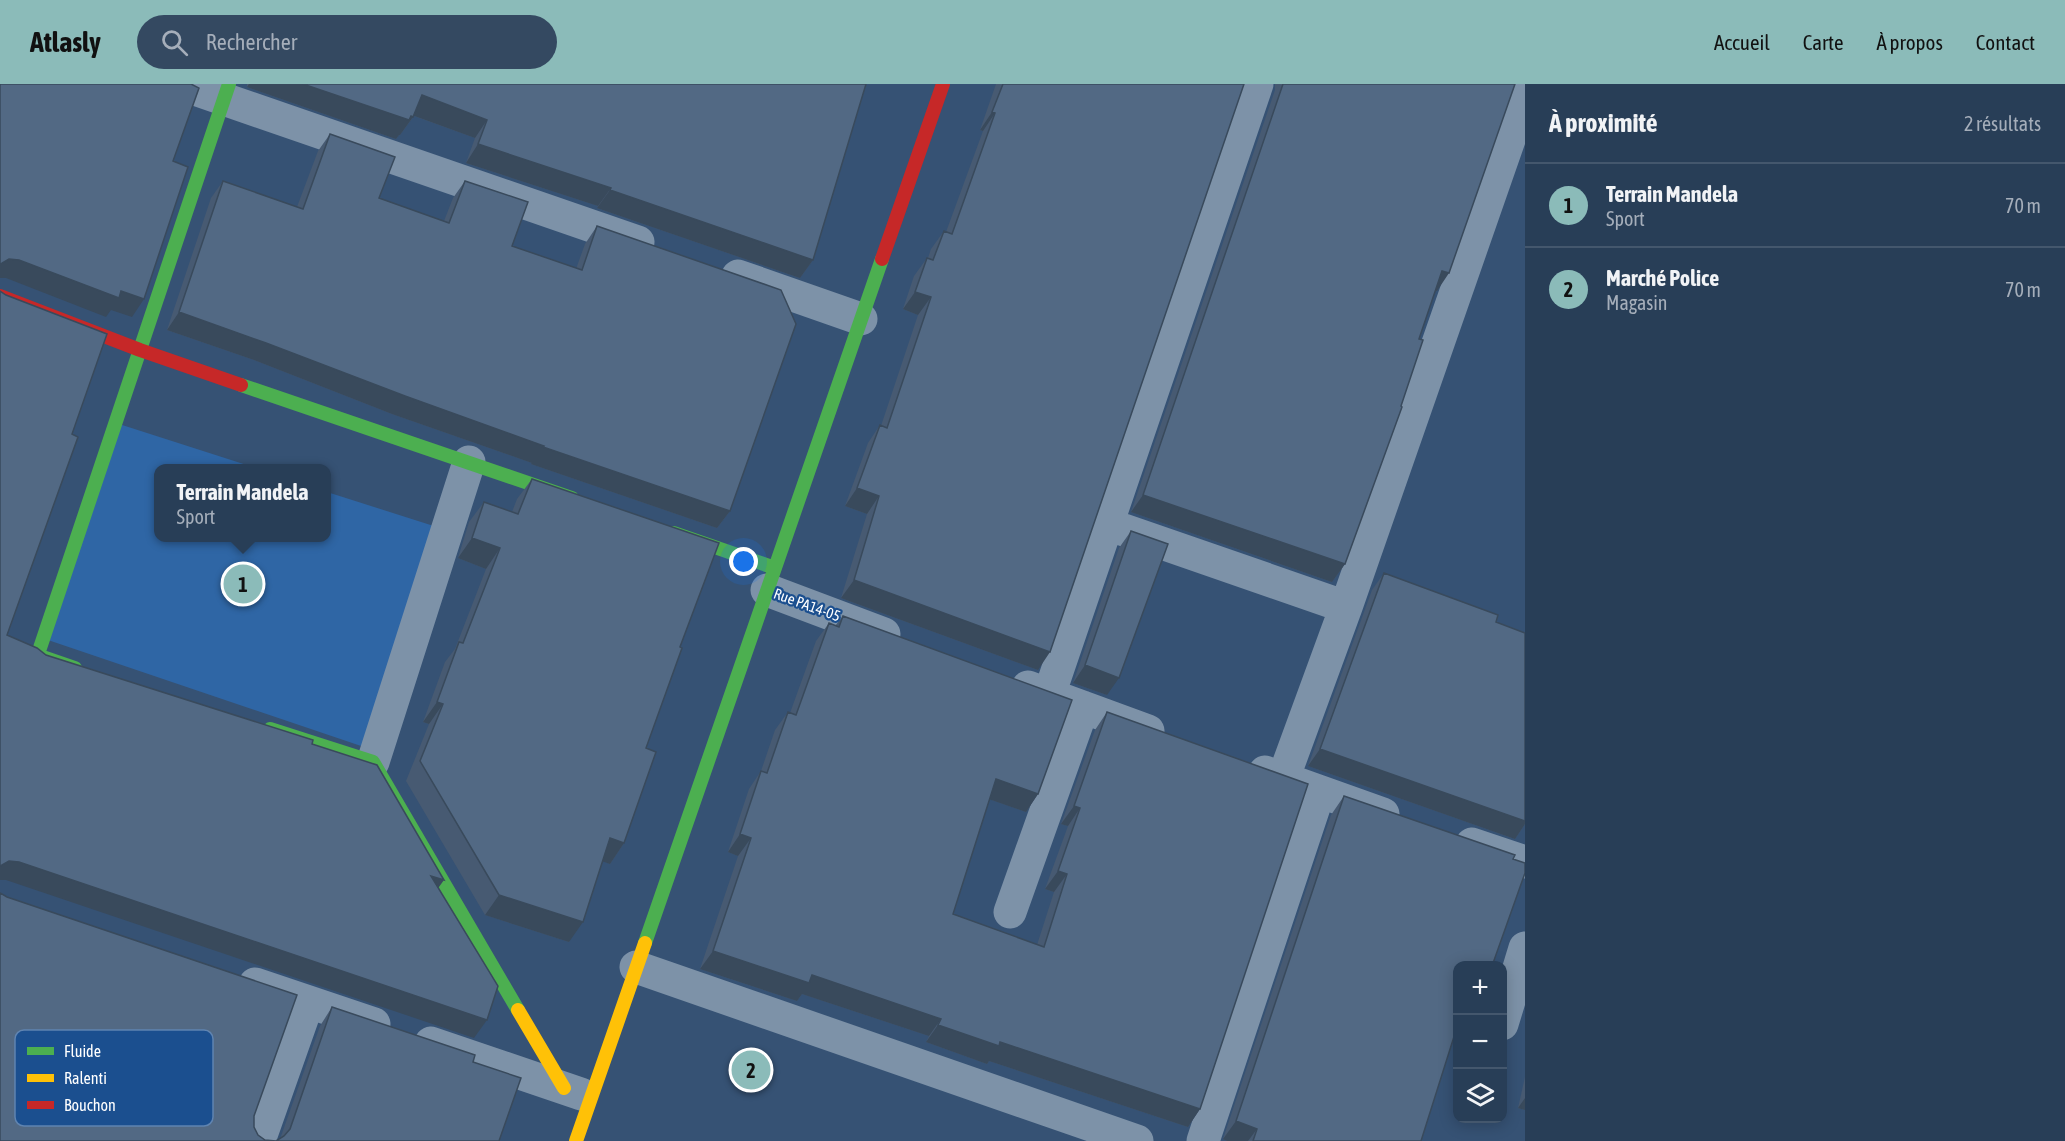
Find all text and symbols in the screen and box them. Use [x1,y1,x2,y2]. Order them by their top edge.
search box [137,15,557,69]
text: Atlasly [30,26,101,58]
icon: search [158,26,191,59]
text: Rechercher [206,29,297,55]
text: Accueil [1714,30,1770,54]
text: Carte [1803,30,1843,54]
text: À propos [1876,30,1943,54]
text: Contact [1976,30,2035,54]
text: À proximité [1549,108,1657,138]
text: 2 résultats [1964,112,2041,135]
text: Terrain Mandela [1606,181,1738,207]
text: 1 [1564,194,1573,217]
text: 70 m [2005,194,2041,217]
text: Sport [1606,207,1645,230]
text: Marché Police [1606,265,1719,291]
text: 2 [1564,278,1573,301]
text: 70 m [2005,278,2041,301]
text: Magasin [1606,291,1668,314]
popup [154,464,331,542]
text: Terrain Mandela [177,479,308,505]
text: Sport [177,505,215,528]
your location [729,547,758,576]
pin: 1 [224,562,262,606]
street label: Rue PA14-05 [772,585,843,624]
map controls [1453,961,1507,1123]
button: + [1453,961,1507,1015]
button: − [1453,1015,1507,1069]
legend [15,1030,213,1126]
text: Fluide [64,1042,101,1060]
pin: 2 [732,1048,771,1092]
text: Ralenti [64,1069,107,1087]
button: layers [1453,1069,1507,1123]
text: Bouchon [64,1096,116,1114]

